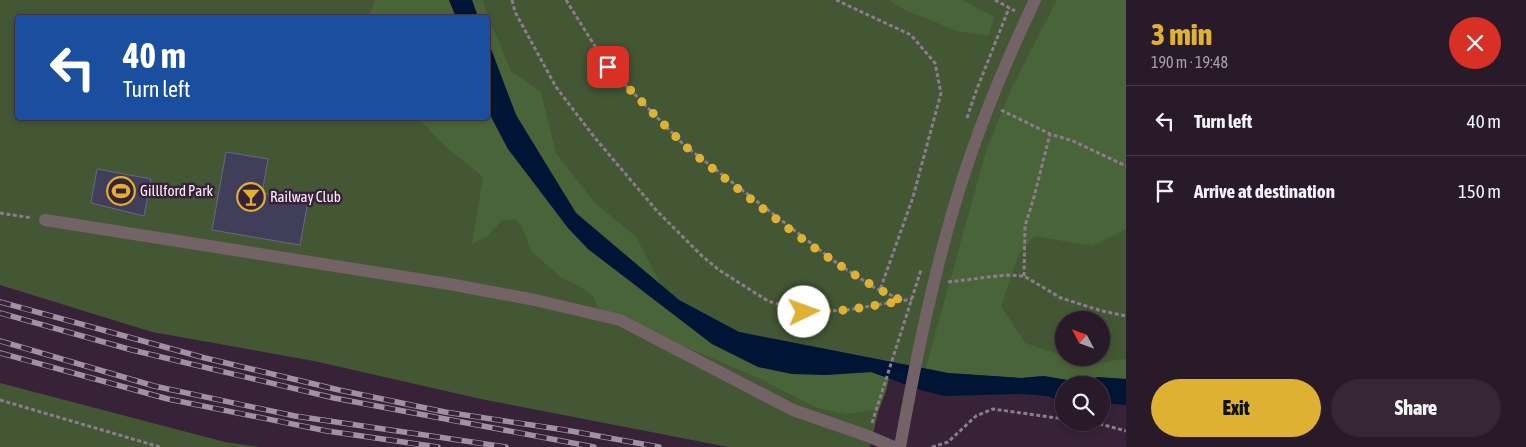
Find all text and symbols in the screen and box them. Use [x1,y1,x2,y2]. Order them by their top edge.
text: 3 min [1151,17,1212,51]
button: close [1449,17,1501,69]
icon: left [40,35,105,100]
text: 40 m [123,35,186,75]
pin [587,46,629,88]
icon: arrive [594,53,622,81]
text: 190 m · 19:48 [1151,53,1228,71]
text: Turn left [123,76,190,102]
icon: left [1151,107,1179,135]
text: Turn left [1194,110,1252,132]
text: 40 m [1467,110,1501,132]
sports icon: Gilllford Park [106,176,136,206]
icon: arrive [1151,177,1179,205]
text: Arrive at destination [1194,180,1335,202]
text: 150 m [1458,180,1501,202]
place label: Gilllford Park [140,182,214,199]
bar icon: Railway Club [236,182,266,212]
place label: Railway Club [270,188,341,205]
position arrow [777,285,829,337]
north arrow [1055,311,1110,366]
map controls [1055,311,1110,431]
button: search [1055,376,1110,431]
button: Exit [1151,379,1321,437]
button: Share [1331,379,1501,437]

